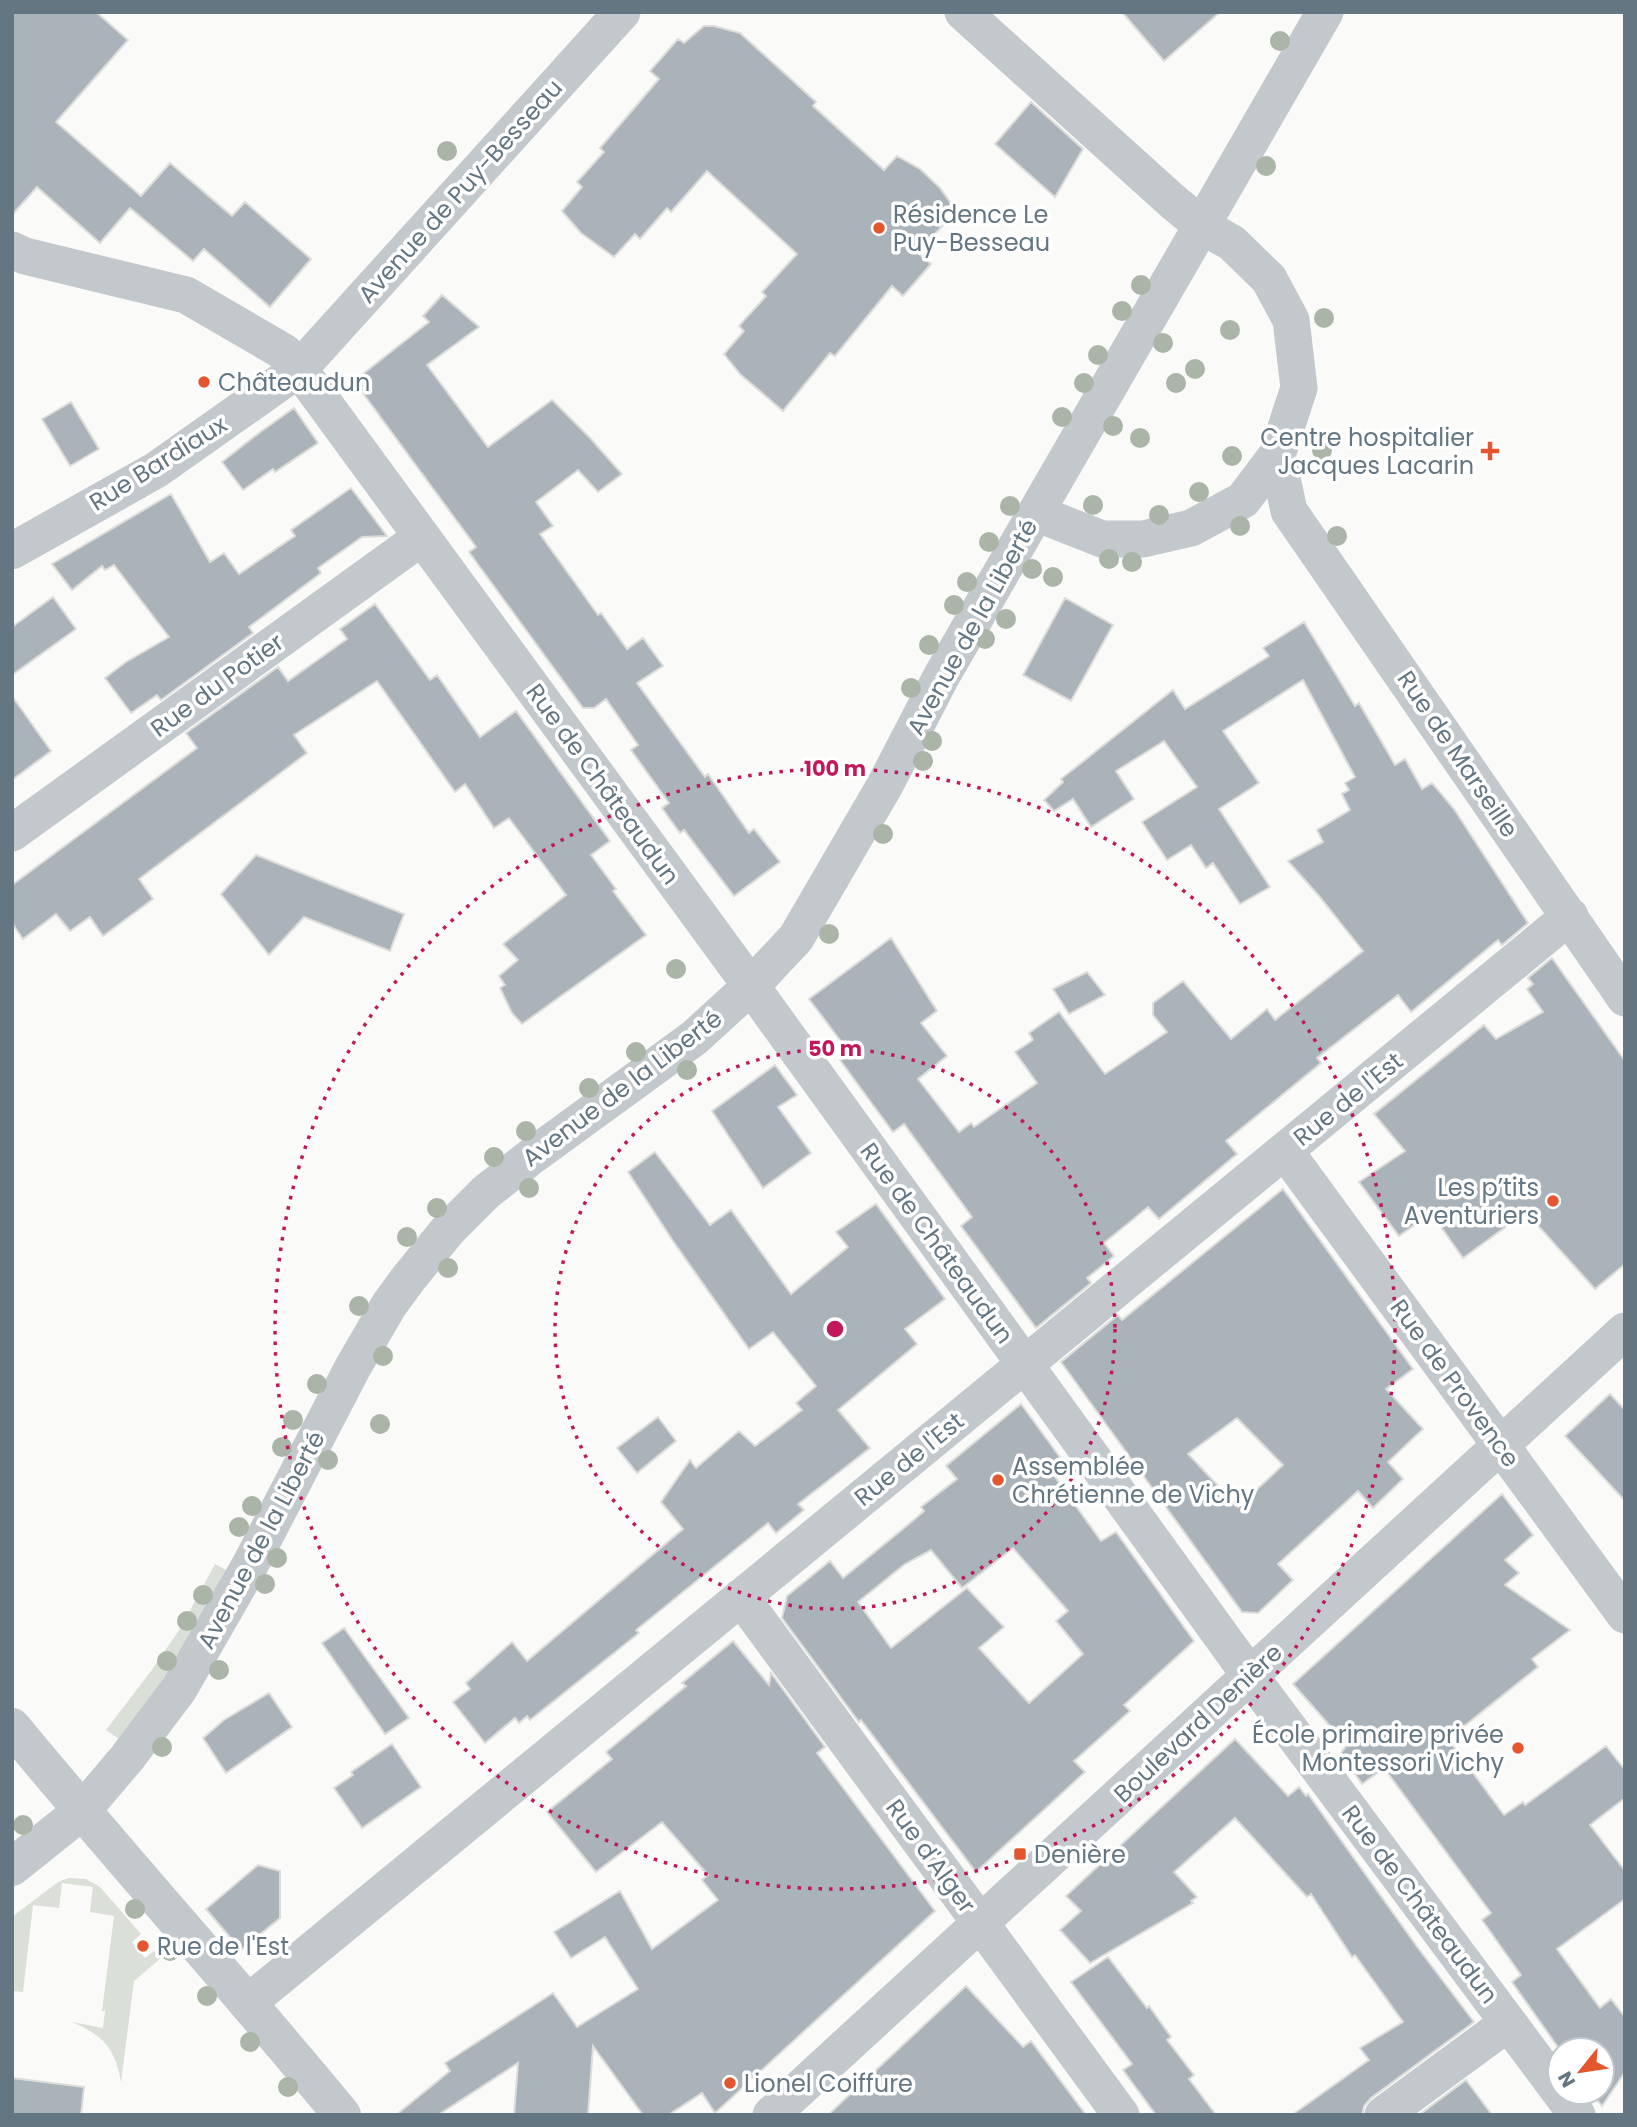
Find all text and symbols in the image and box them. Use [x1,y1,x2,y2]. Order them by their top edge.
street label: Avenue de Puy-Besseau [350,72,570,310]
place label: Résidence Le Puy-Besseau [893,198,1050,259]
marker: Résidence Le Puy-Besseau [871,220,887,236]
place label: Châteaudun [218,366,370,399]
marker: Châteaudun [196,374,212,390]
street label: Rue Bardiaux [83,407,233,518]
place label: Centre hospitalier Jacques Lacarin [1260,421,1474,482]
marker: Centre hospitalier Jacques Lacarin [1480,441,1500,461]
street label: Avenue de la Liberté [899,513,1045,741]
street label: Rue du Potier [144,625,290,744]
street label: Rue de Marseille [1390,664,1526,844]
street label: Rue de Châteaudun [519,677,687,891]
text: 100 m [804,754,866,783]
street label: Avenue de la Liberté [515,1002,729,1174]
text: 50 m [808,1034,862,1063]
street label: Rue de l'Est [1286,1045,1410,1153]
street label: Rue de Châteaudun [853,1136,1021,1350]
place label: Les p’tits Aventuriers [1404,1171,1539,1232]
marker: Les p’tits Aventuriers [1545,1193,1561,1209]
street label: Rue de Provence [1383,1292,1527,1474]
centre of rings [823,1317,847,1341]
street label: Rue de l'Est [847,1405,971,1513]
street label: Avenue de la Liberté [190,1425,332,1655]
place label: Assemblée Chrétienne de Vichy [1012,1450,1255,1511]
marker: Assemblée Chrétienne de Vichy [990,1472,1006,1488]
street label: Boulevard Denière [1107,1636,1289,1810]
place label: École primaire privée Montessori Vichy [1252,1718,1504,1779]
marker: École primaire privée Montessori Vichy [1510,1740,1526,1756]
street label: Rue d'Alger [878,1792,984,1920]
street label: Rue de Châteaudun [1334,1798,1506,2010]
place label: Denière [1034,1838,1126,1871]
marker: Denière [1012,1846,1028,1862]
place label: Rue de l'Est [157,1930,289,1963]
marker: Rue de l'Est [135,1938,151,1954]
north arrow [1546,2036,1616,2106]
text: N [1551,2066,1582,2092]
place label: Lionel Coiffure [744,2067,913,2100]
marker: Lionel Coiffure [722,2075,738,2091]

